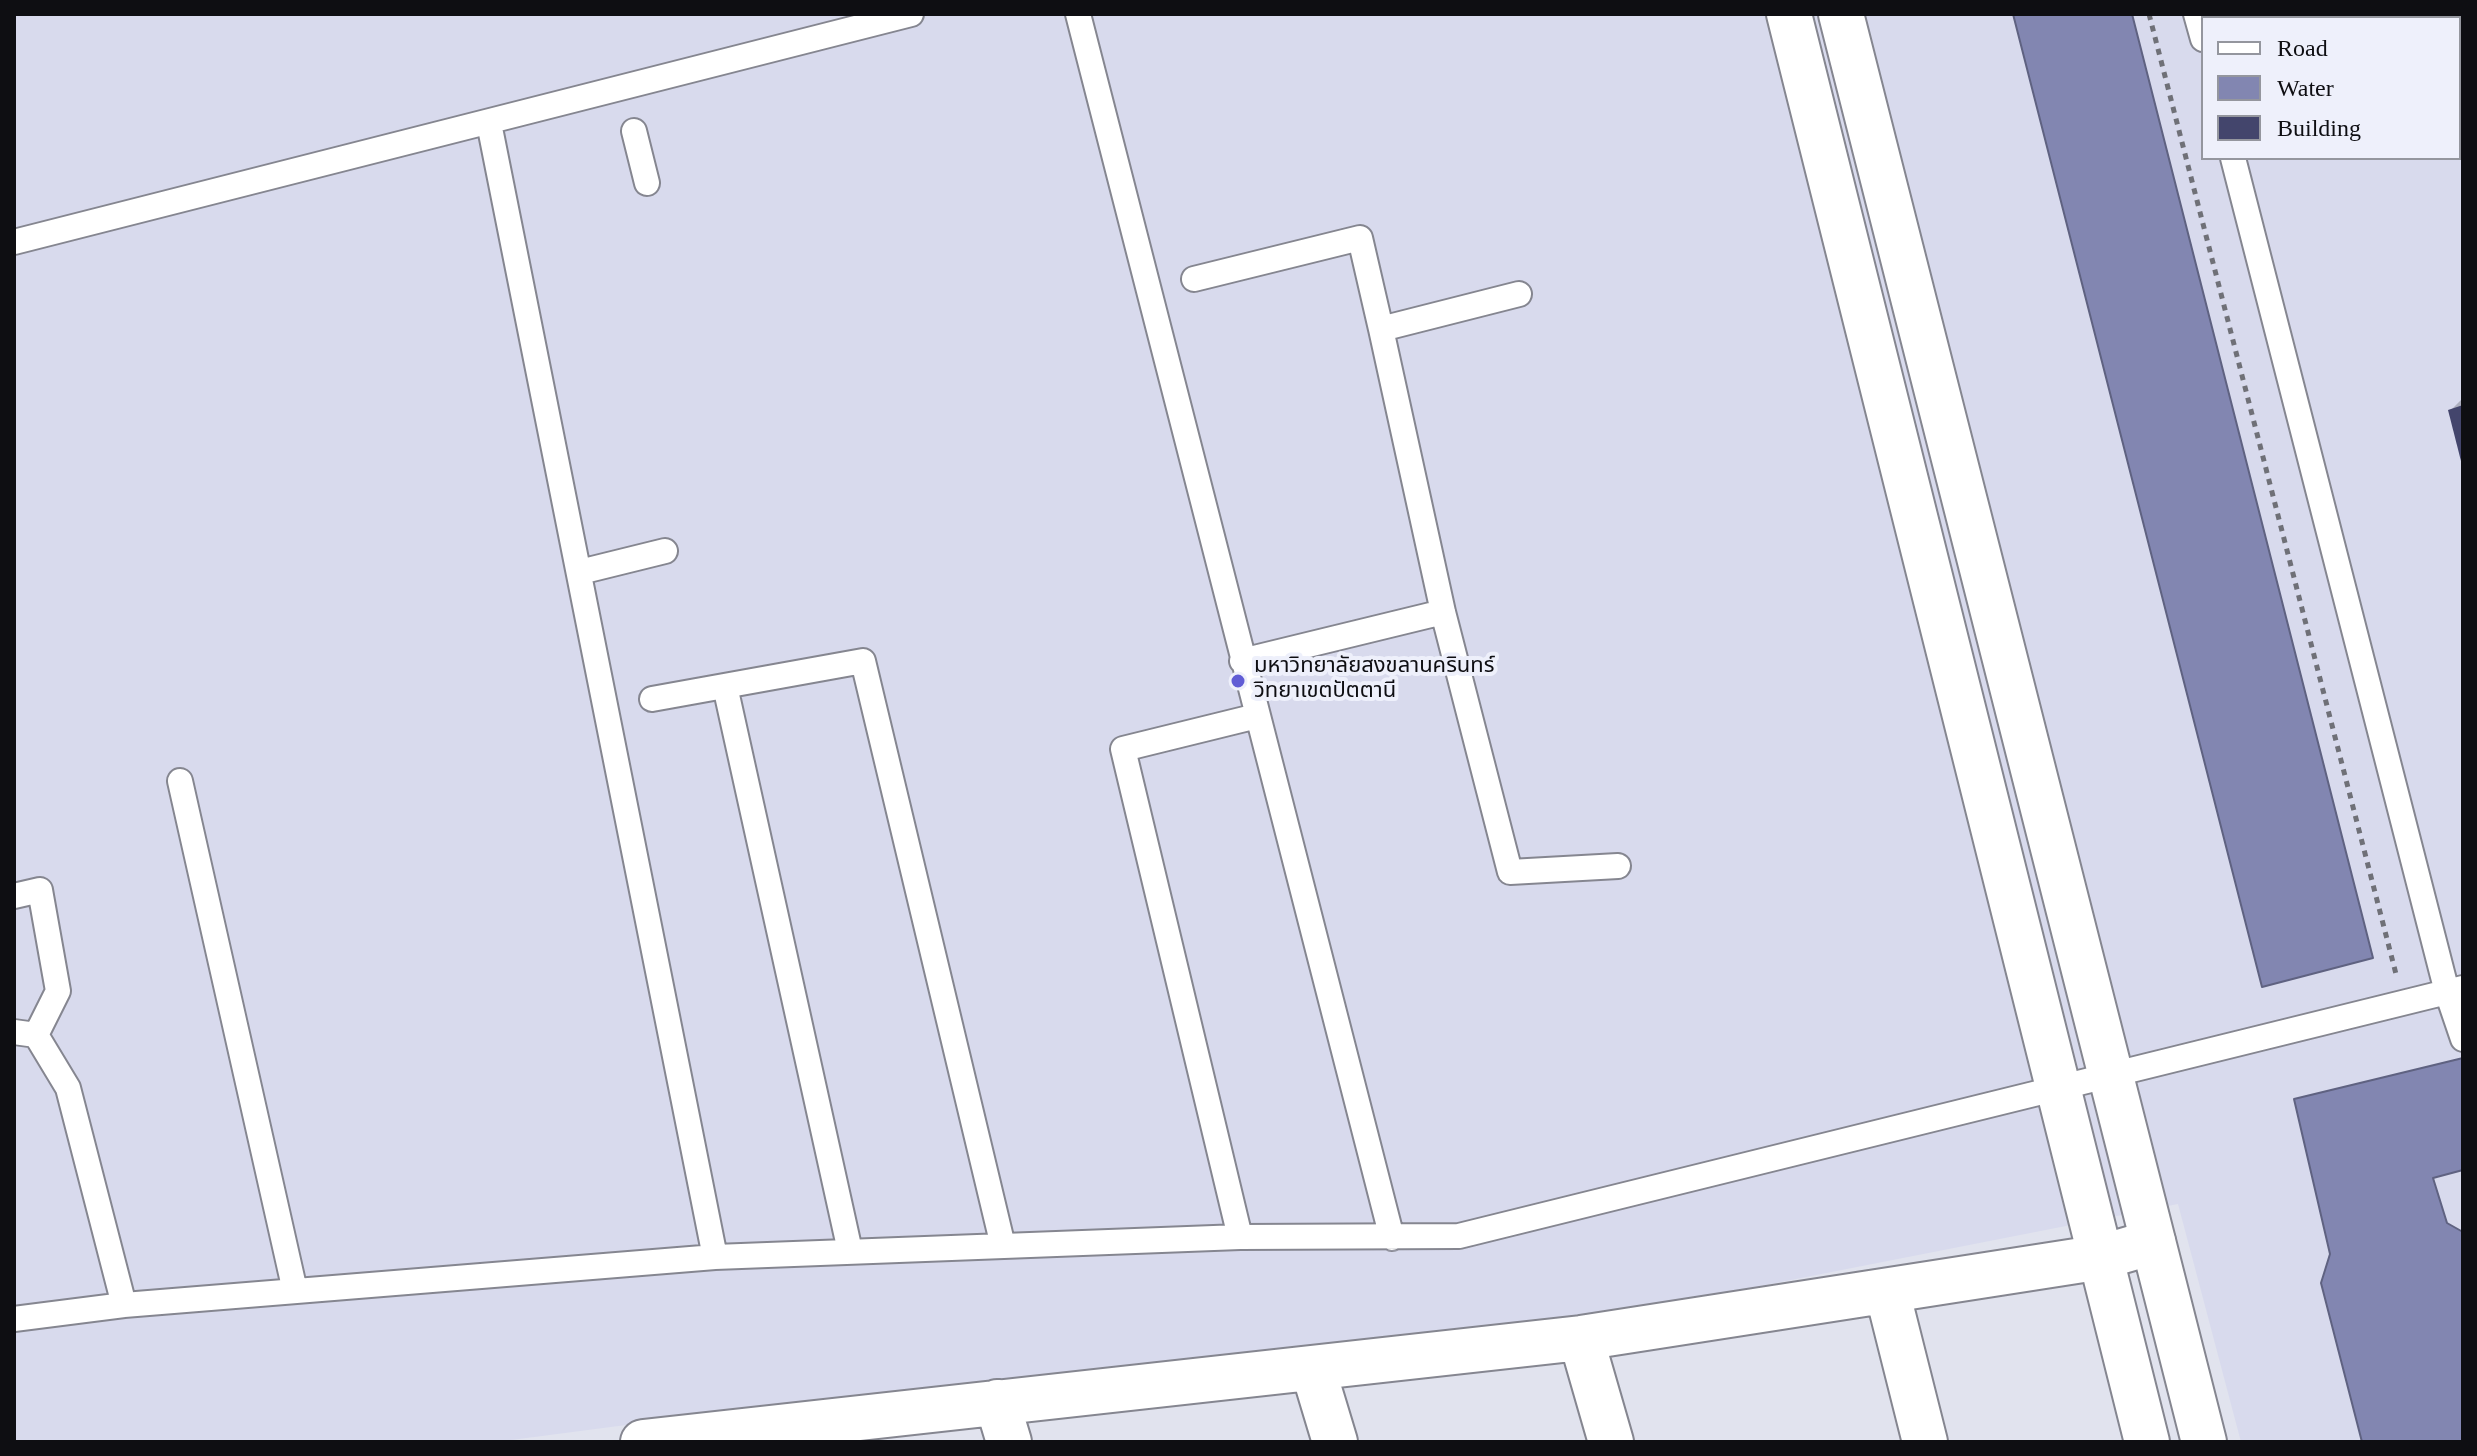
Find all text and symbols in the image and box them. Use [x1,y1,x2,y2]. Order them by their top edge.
legend [2201,16,2461,160]
text: Road [2277,35,2328,61]
text: Water [2277,75,2334,101]
text: Building [2277,115,2361,141]
place label: มหาวิทยาลัยสงขลานครินทร์ วิทยาเขตปัตตานี [1254,655,1494,706]
marker: มหาวิทยาลัยสงขลานครินทร์ วิทยาเขตปัตตานี [1229,672,1247,690]

